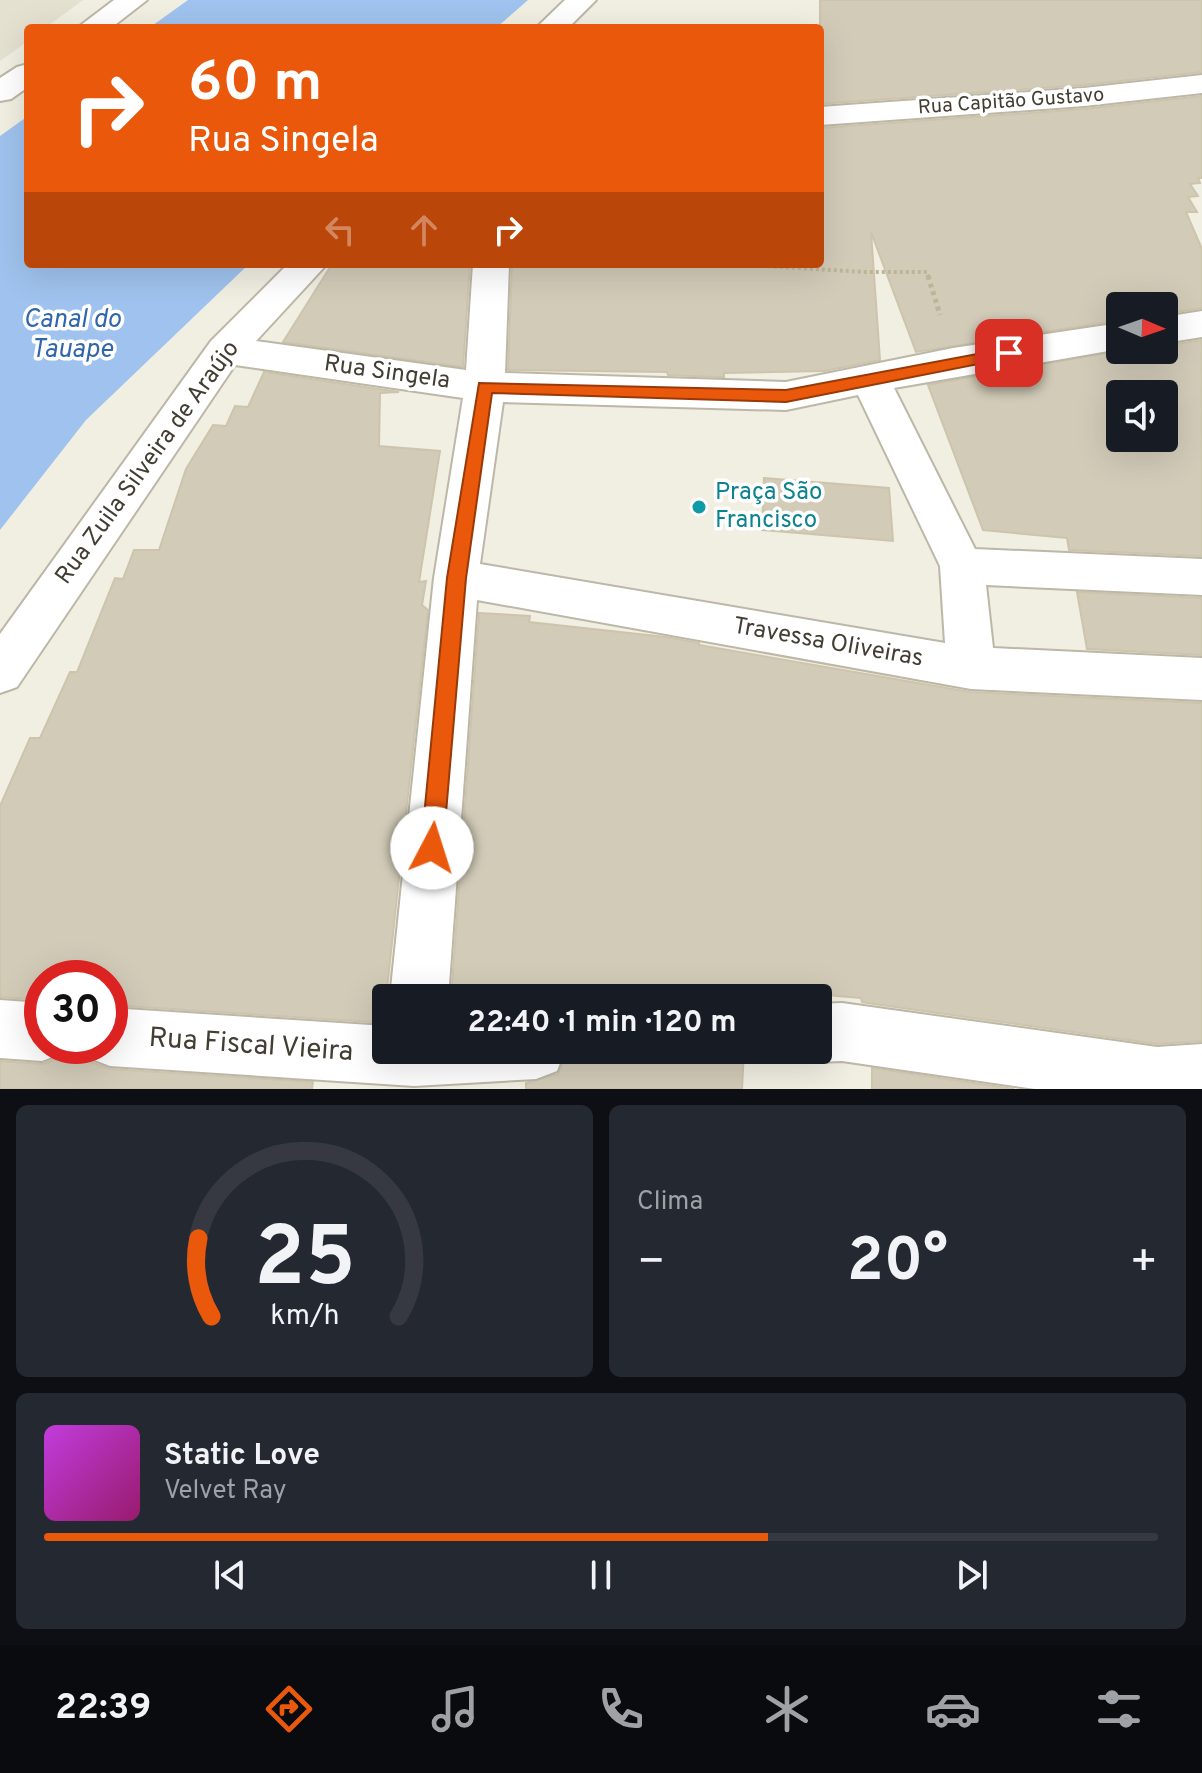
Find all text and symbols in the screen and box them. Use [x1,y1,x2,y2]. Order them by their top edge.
text: 60 m [188,50,322,120]
icon: right [56,56,160,160]
street label: Rua Capitão Gustavo [917,83,1105,121]
text: Rua Singela [188,119,379,165]
icon: left [318,208,362,252]
icon: ahead [402,208,446,252]
icon: right [486,208,530,252]
north arrow [1106,292,1178,364]
map controls [1106,292,1178,452]
water label: Canal do Tauape [23,304,121,367]
pin [975,319,1043,387]
icon: arrive [987,331,1031,375]
street label: Rua Zuila Silveira de Araújo [49,335,247,591]
street label: Rua Singela [322,349,452,397]
button: sound [1106,380,1178,452]
place label: Praça São Francisco [715,478,822,536]
marker: Praça São Francisco [690,498,708,516]
street label: Travessa Oliveiras [731,612,925,674]
position arrow [390,806,474,890]
speed limit sign: 30 [24,960,128,1064]
text: 22:40 · 1 min · 120 m [468,1005,736,1042]
street label: Rua Fiscal Vieira [147,1021,355,1071]
text: Clima [637,1186,703,1219]
text: 25 [254,1210,355,1315]
text: 20° [847,1226,948,1302]
text: − [637,1236,665,1292]
text: + [1130,1236,1158,1292]
text: km/h [270,1299,339,1335]
text: Static Love [164,1438,320,1475]
text: Velvet Ray [164,1475,287,1508]
icon: previous [208,1553,252,1597]
icon: pause [579,1553,623,1597]
icon: next [950,1553,994,1597]
icon: directions [261,1681,317,1737]
icon: music [427,1681,483,1737]
icon: phone [593,1681,649,1737]
icon: climate [759,1681,815,1737]
icon: car [925,1681,981,1737]
icon: filters [1091,1681,1147,1737]
text: 22:39 [55,1686,151,1732]

